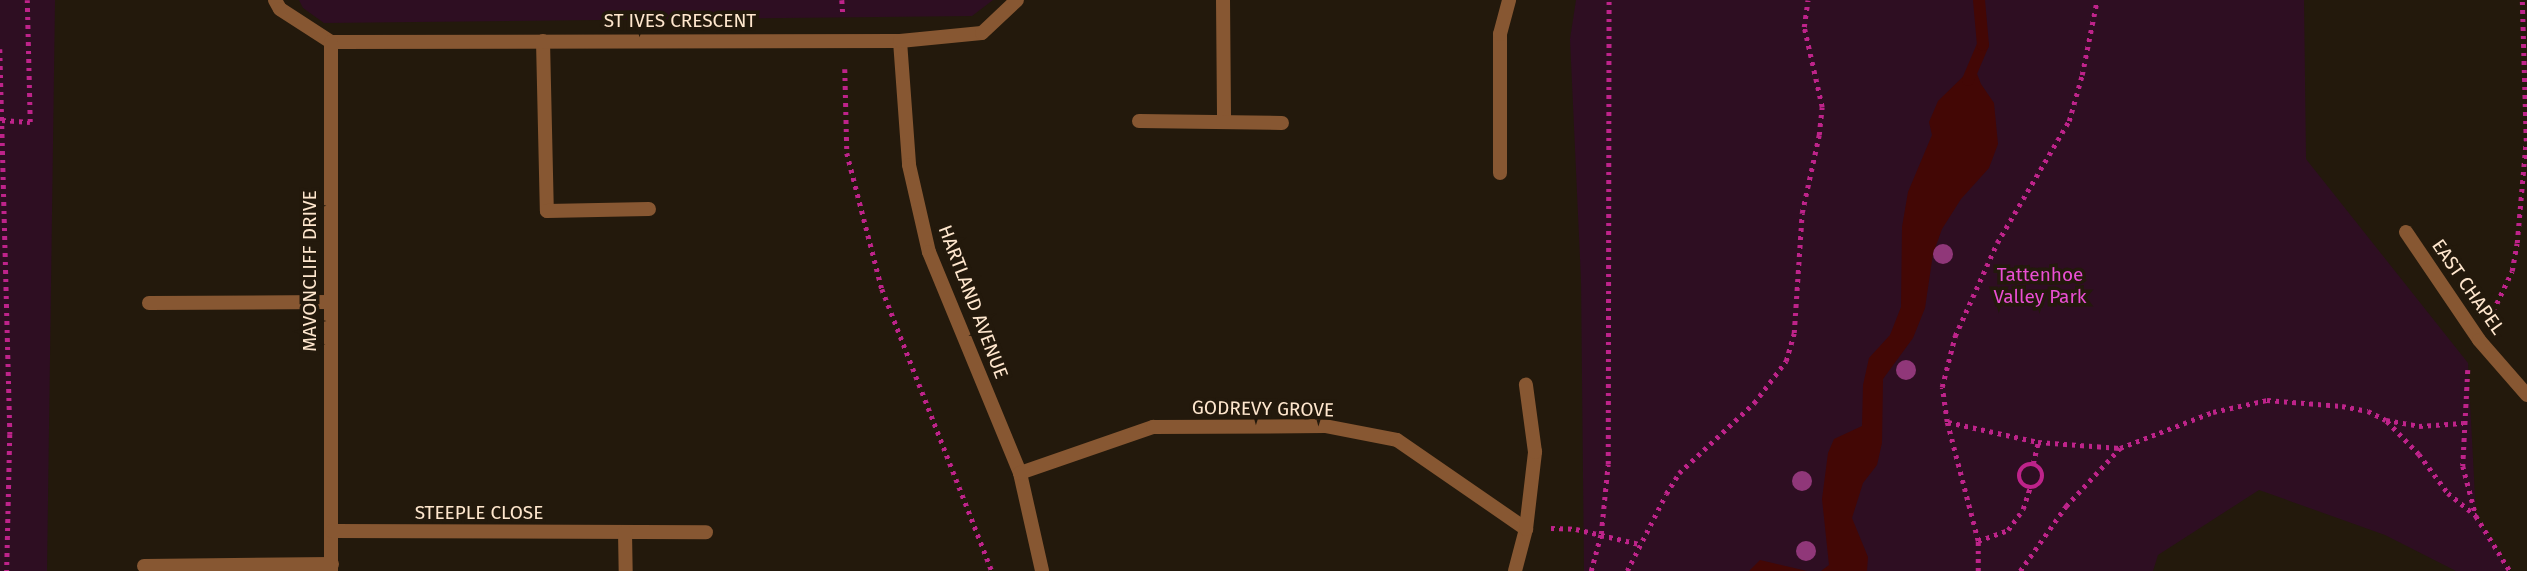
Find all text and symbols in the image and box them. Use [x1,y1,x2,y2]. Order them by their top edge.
street label: ST IVES CRESCENT [604,10,756,32]
street label: MAVONCLIFF DRIVE [299,190,321,352]
street label: HARTLAND AVENUE [933,222,1013,382]
street label: EAST CHAPEL [2427,235,2509,339]
park label: Tattenhoe Valley Park [1993,264,2087,308]
street label: GODREVY GROVE [1192,396,1334,422]
street label: STEEPLE CLOSE [415,502,543,524]

